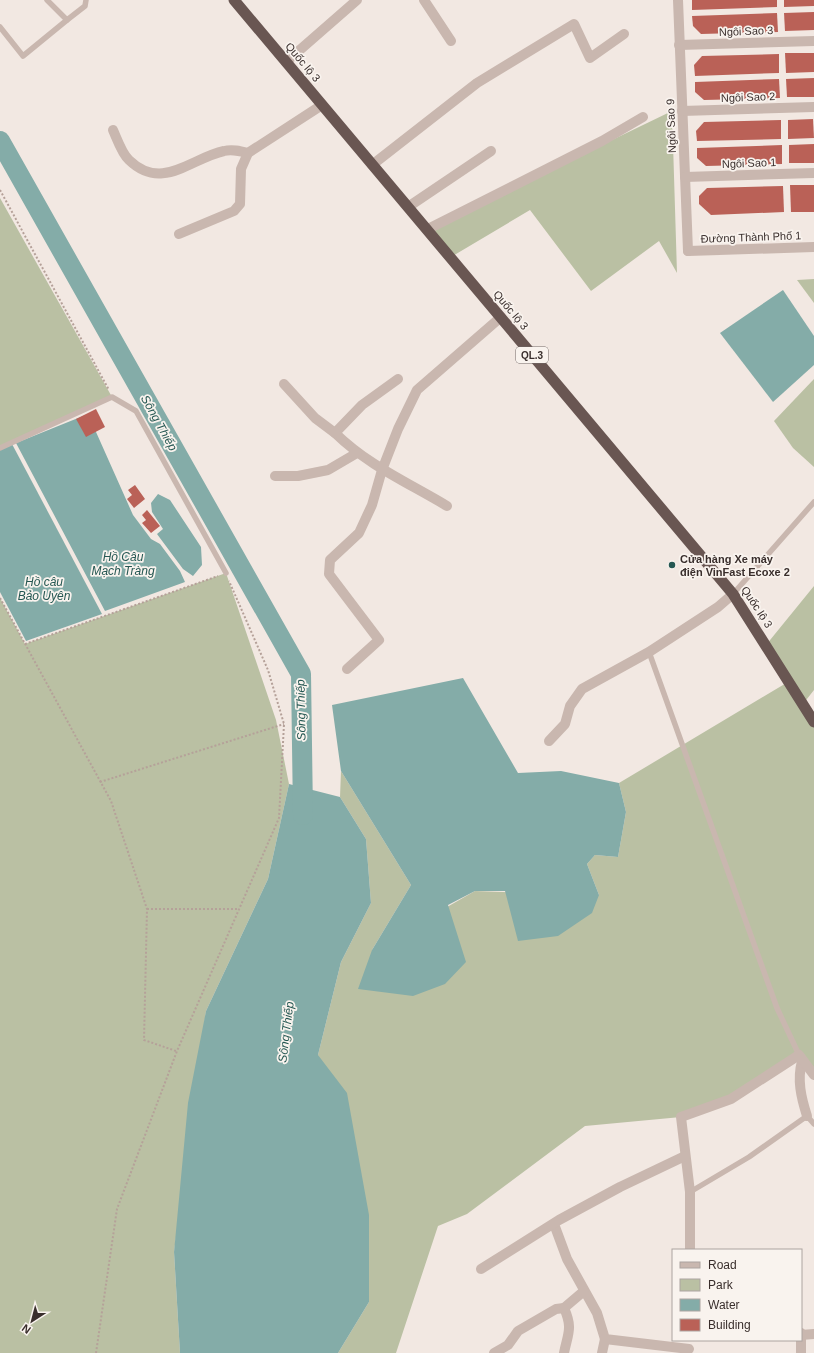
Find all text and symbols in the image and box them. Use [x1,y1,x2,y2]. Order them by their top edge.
street label: Ngôi Sao 3 [719,24,773,38]
street label: Quốc lộ 3 [283,40,323,84]
street label: Ngôi Sao 2 [721,90,775,104]
street label: Ngôi Sao 9 [664,99,678,153]
street label: Ngôi Sao 1 [722,156,776,170]
street label: Đường Thành Phố 1 [701,229,801,245]
street label: Quốc lộ 3 [491,288,531,332]
road number: QL.3 [516,347,548,363]
water label: Sông Thiếp [138,393,180,454]
water label: Hồ Câu Mạch Tràng [91,550,155,578]
place label: Cửa hàng Xe máy điện VinFast Ecoxe 2 [680,553,790,579]
marker: Cửa hàng Xe máy điện VinFast Ecoxe 2 [667,560,677,570]
water label: Hồ câu Bảo Uyên [18,575,71,603]
street label: Quốc lộ 3 [739,584,775,630]
water label: Sông Thiếp [293,679,309,741]
water label: Sông Thiếp [275,1000,297,1063]
legend [672,1249,802,1341]
text: Road [708,1258,737,1272]
text: Park [708,1278,734,1292]
text: Water [708,1298,740,1312]
north arrow [12,1301,52,1341]
text: Building [708,1318,751,1332]
text: N [19,1322,33,1336]

